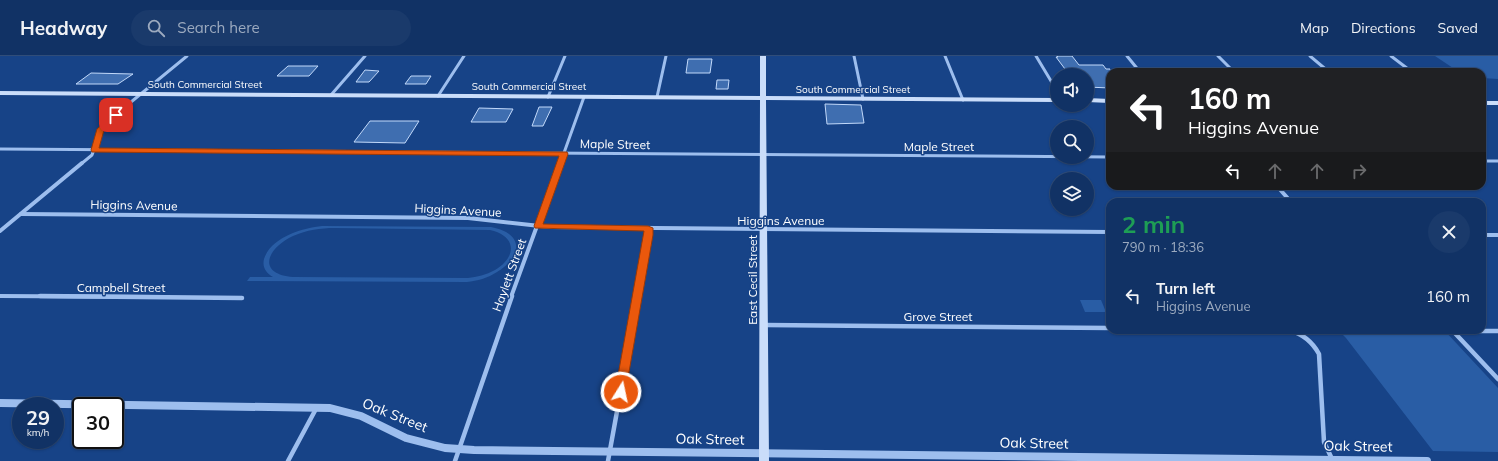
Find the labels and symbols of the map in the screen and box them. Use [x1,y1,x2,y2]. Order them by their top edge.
street label: South Commercial Street [148,78,263,91]
street label: South Commercial Street [472,80,587,93]
street label: South Commercial Street [796,83,911,96]
pin [99,98,133,132]
street label: Maple Street [580,136,650,152]
street label: Maple Street [904,139,974,154]
street label: Higgins Avenue [90,197,178,213]
street label: Higgins Avenue [414,200,502,220]
street label: Higgins Avenue [737,213,825,228]
street label: East Cecil Street [745,235,760,325]
street label: Haylett Street [489,236,529,314]
street label: Campbell Street [77,280,165,295]
street label: Grove Street [904,309,972,324]
position arrow [600,371,642,413]
street label: Oak Street [360,394,430,436]
speed limit sign: 30 [72,397,124,449]
street label: Oak Street [675,429,745,449]
street label: Oak Street [999,433,1069,453]
street label: Oak Street [1323,436,1393,456]

